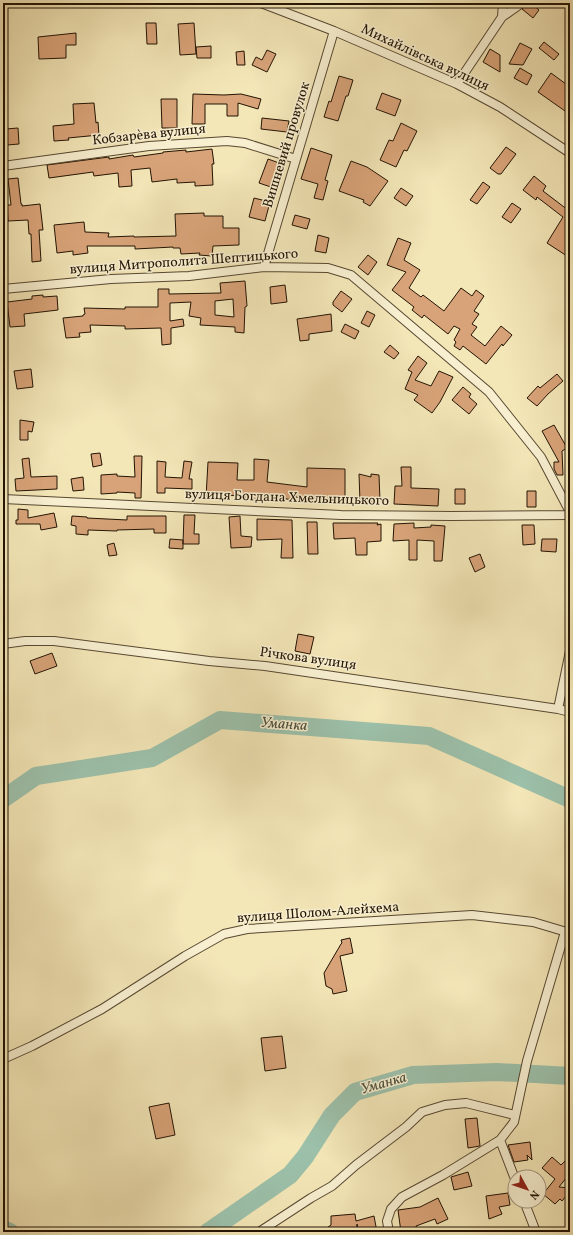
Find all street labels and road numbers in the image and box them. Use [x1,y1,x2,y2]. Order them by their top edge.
street label: Михайлівська вулиця [358,20,492,96]
street label: Вишневий провулок [259,79,315,210]
street label: Кобзарèва вулиця [91,120,207,150]
street label: вулиця Митрополита Шептицького [69,245,299,279]
street label: вулиця Богдана Хмельницького [185,485,389,511]
street label: Річкова вулиця [258,643,358,675]
street label: вулиця Шолом-Алейхема [236,898,400,928]

